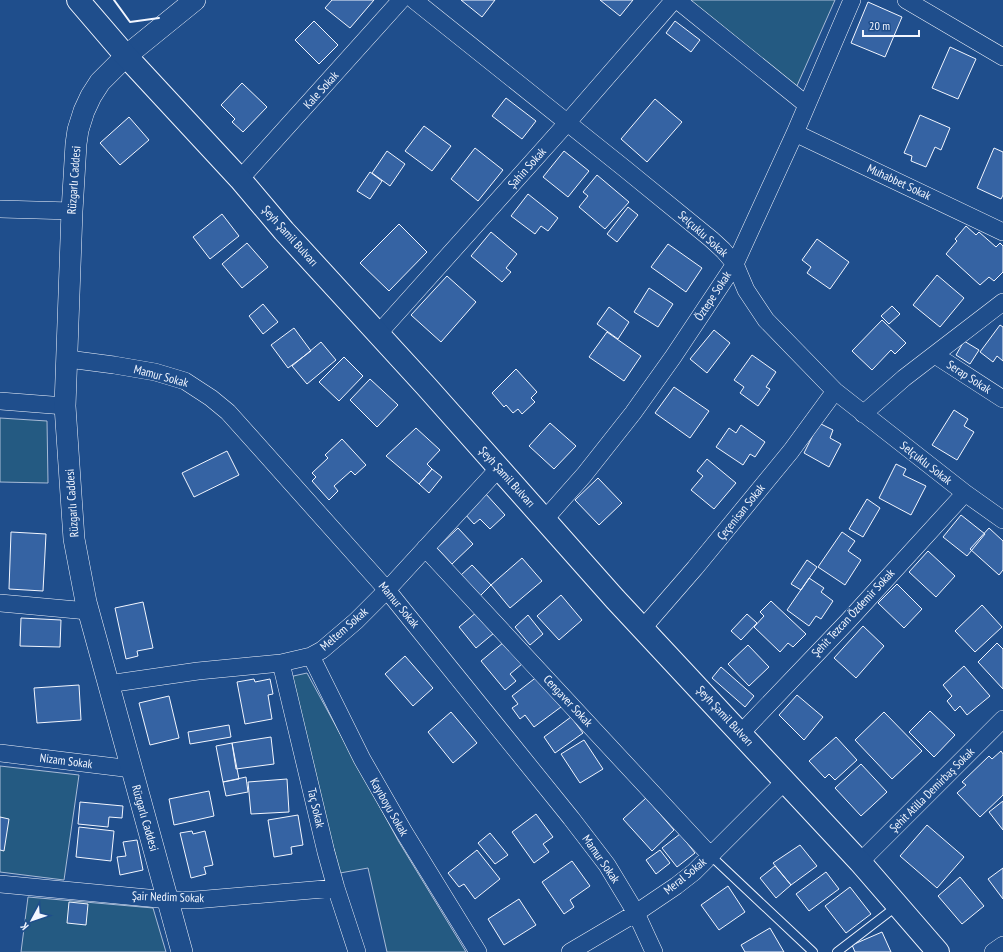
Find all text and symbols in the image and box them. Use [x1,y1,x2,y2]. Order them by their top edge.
scale bar [863,12,919,38]
text: 20 m [869,18,890,33]
street label: Kale Sokak [300,68,342,111]
street label: Şahin Sokak [504,144,549,191]
street label: Rüzgarlı Caddesi [64,145,83,215]
street label: Muhabbet Sokak [865,160,934,203]
street label: Şeyh Şamil Bulvarı [259,202,322,269]
street label: Selçuklu Sokak [675,207,732,260]
street label: Öztepe Sokak [691,268,734,323]
street label: Serap Sokak [944,357,995,397]
street label: Mamur Sokak [132,361,190,390]
street label: Selçuklu Sokak [897,438,956,488]
street label: Şeyh Şamil Bulvarı [476,443,539,510]
street label: Rüzgarlı Caddesi [62,468,81,538]
street label: Çeçenisan Sokak [713,480,768,543]
street label: Şehit Tezcan Özdemir Sokak [808,565,898,660]
street label: Mamur Sokak [376,579,423,631]
street label: Meltem Sokak [317,604,371,653]
street label: Cengaver Sokak [541,672,596,730]
street label: Şeyh Şamil Bulvarı [694,682,757,749]
street label: Şehit Atilla Demirbaş Sokak [886,744,977,835]
street label: Nizam Sokak [39,750,94,771]
street label: Kayıboyu Sokak [367,775,412,839]
street label: Rüzgarlı Caddesi [129,783,162,853]
street label: Taç Sokak [305,787,328,829]
street label: Mamur Sokak [579,832,624,886]
street label: Meral Sokak [660,854,709,897]
street label: Şair Nedim Sokak [132,888,205,905]
north arrow [12,900,52,940]
text: K [17,920,32,933]

